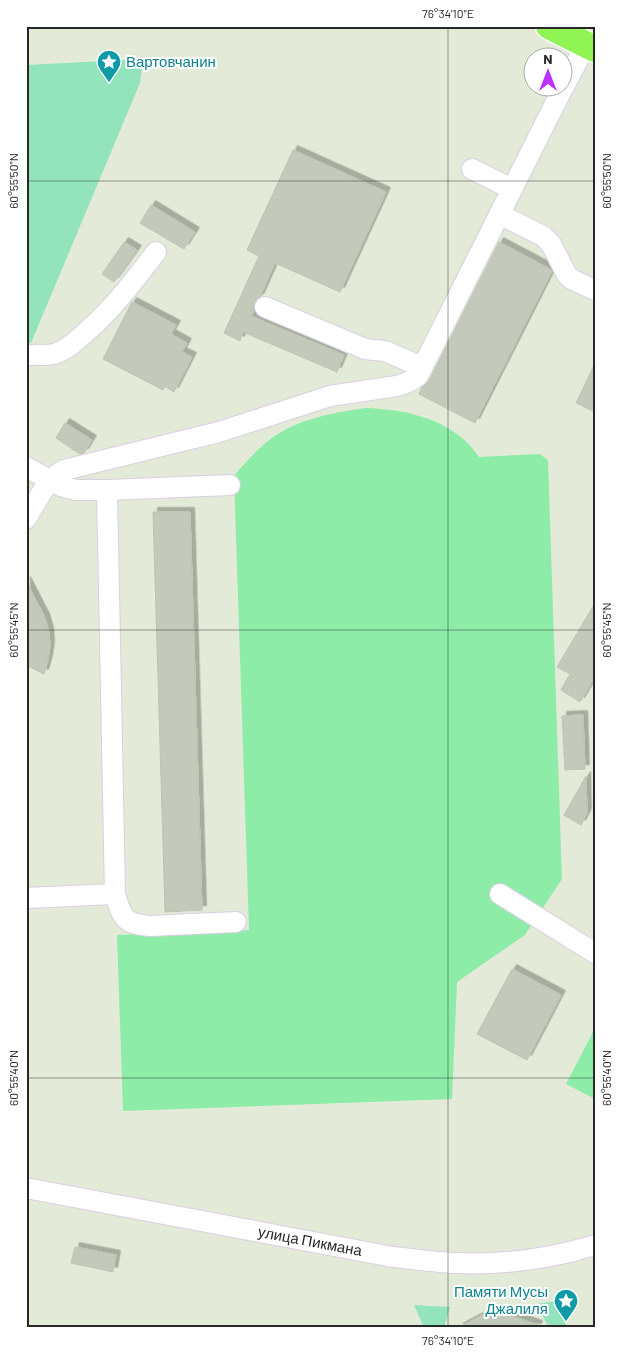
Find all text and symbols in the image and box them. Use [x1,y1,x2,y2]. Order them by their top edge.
text: 76°34'10"E [422,6,474,20]
north arrow [524,48,574,98]
place icon: Вартовчанин [96,49,122,83]
text: N [543,50,553,67]
place label: Вартовчанин [126,52,216,70]
text: 60°55'50"N [6,153,20,209]
text: 60°55'50"N [599,153,613,209]
text: 60°55'45"N [6,602,20,658]
text: 60°55'45"N [599,602,613,658]
text: 60°55'40"N [6,1050,20,1106]
text: 60°55'40"N [599,1050,613,1106]
street label: улица Пикмана [257,1222,364,1259]
place label: Памяти Мусы Джалиля [454,1282,548,1317]
place icon: Памяти Мусы Джалиля [553,1288,579,1322]
text: 76°34'10"E [422,1333,474,1347]

